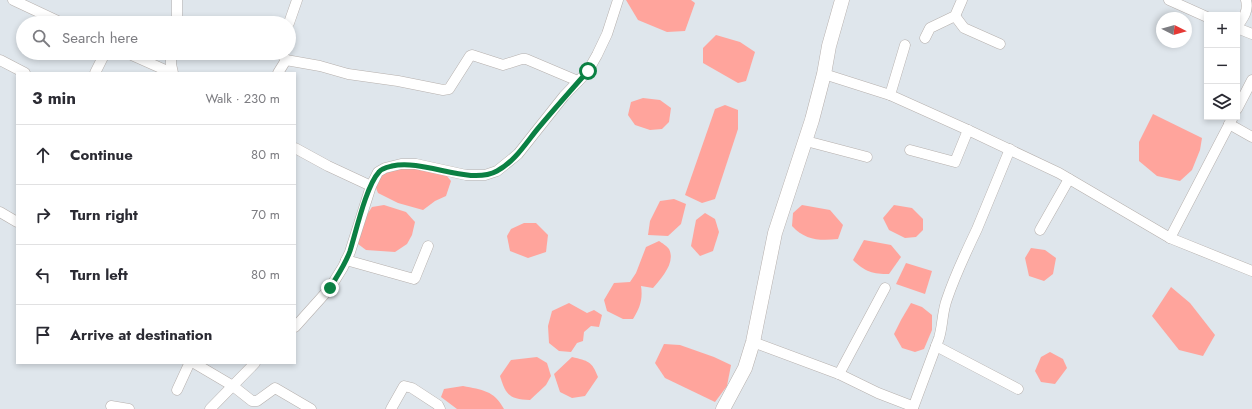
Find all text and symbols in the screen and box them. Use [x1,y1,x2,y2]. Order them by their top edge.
north arrow [1156,12,1192,48]
map controls [1204,12,1240,120]
button: + [1204,12,1240,48]
search box [16,16,296,60]
icon: search [30,27,52,49]
text: Search here [62,27,138,49]
button: − [1204,48,1240,84]
route start [579,62,597,80]
button: layers [1204,84,1240,120]
text: 3 min [32,86,76,110]
text: Walk · 230 m [205,89,280,108]
icon: ahead [32,144,54,166]
text: Continue [70,144,133,166]
text: 80 m [251,145,280,164]
icon: right [32,204,54,226]
text: Turn right [70,204,138,226]
text: 70 m [251,205,280,224]
icon: left [32,264,54,286]
text: Turn left [70,264,128,286]
text: 80 m [251,265,280,284]
route end [321,279,339,297]
icon: arrive [32,324,54,346]
text: Arrive at destination [70,324,212,346]

